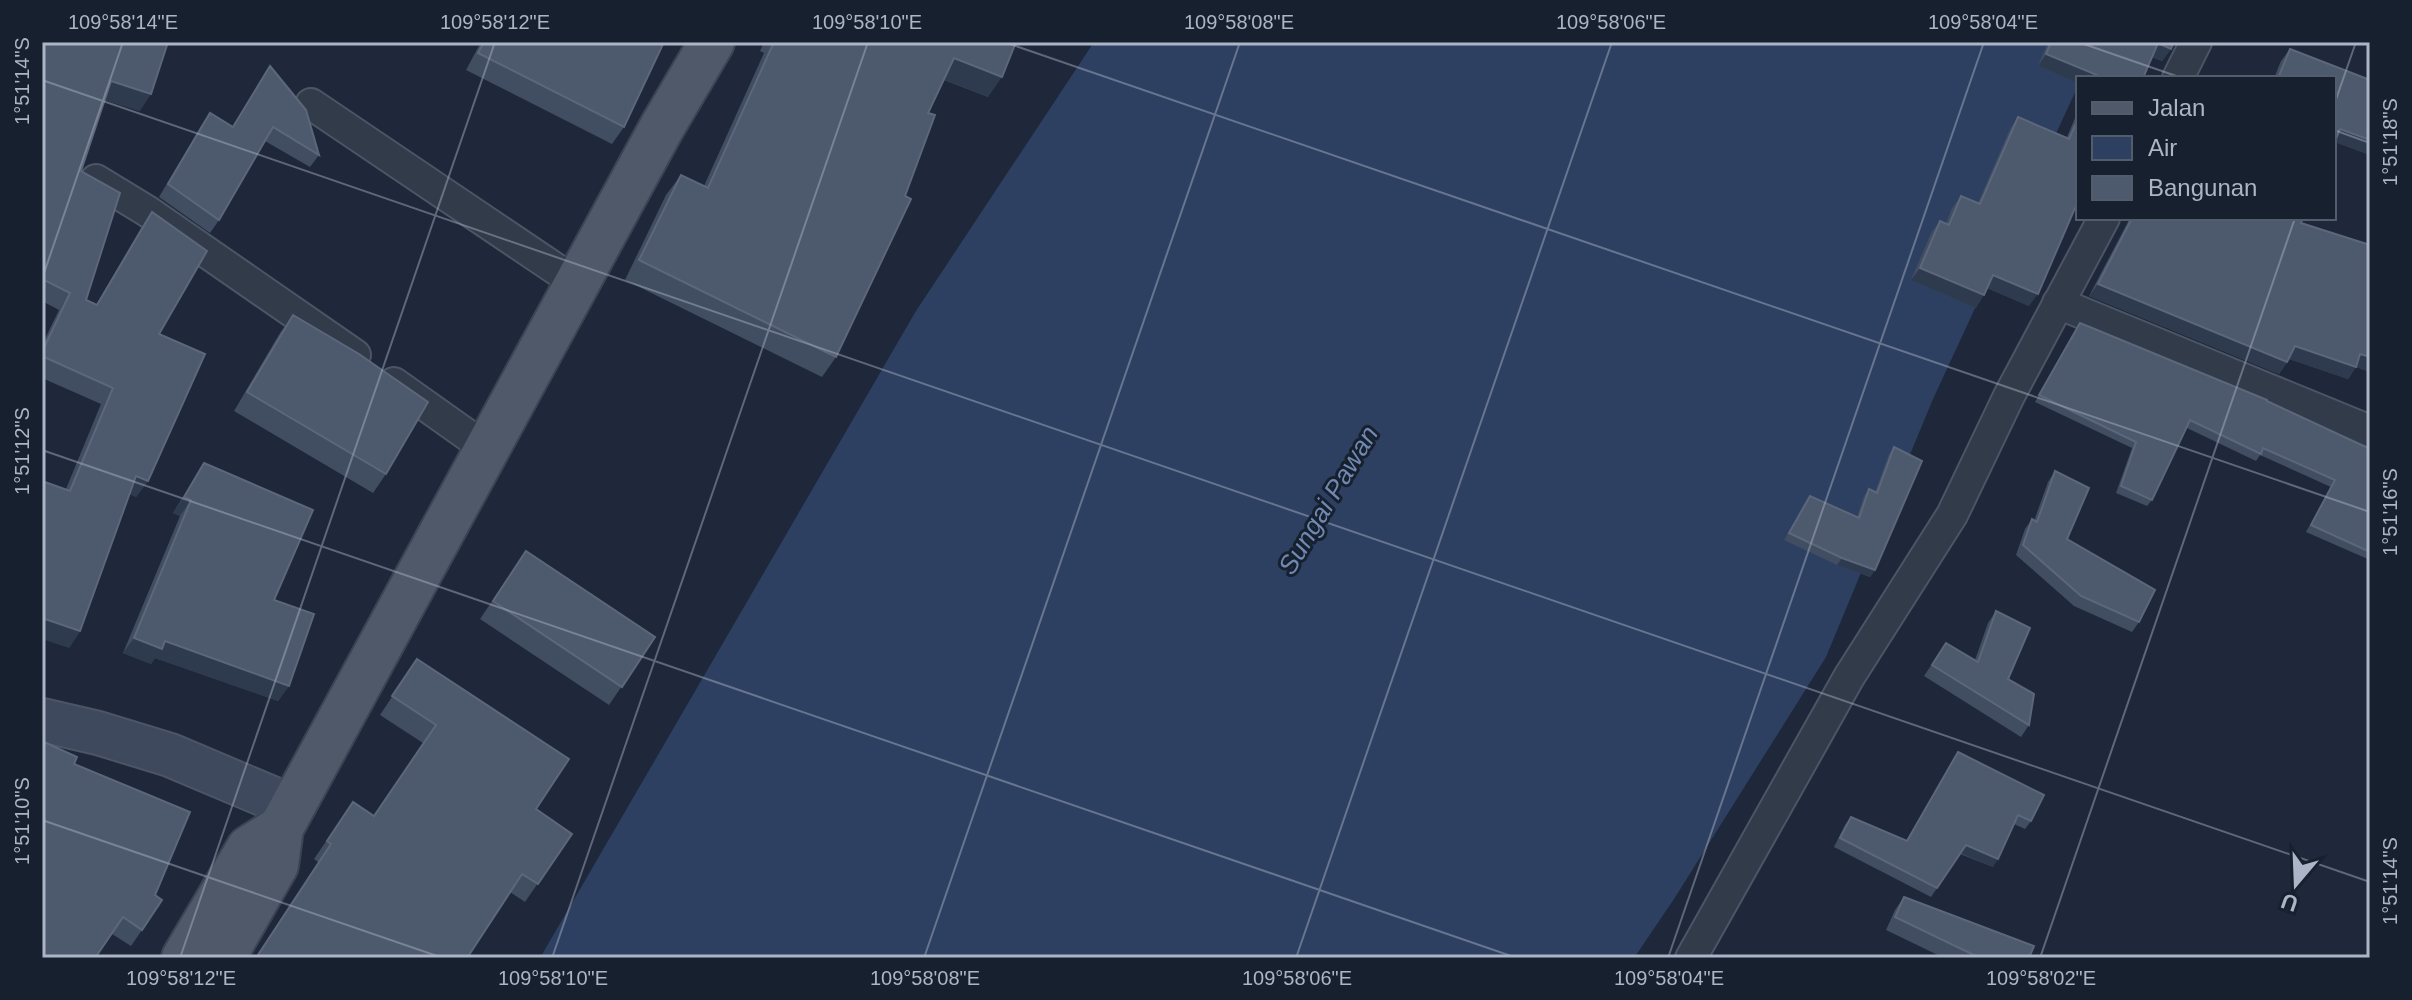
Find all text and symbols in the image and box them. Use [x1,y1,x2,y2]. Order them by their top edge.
text: 109°58'14"E [68,11,178,33]
text: 109°58'12"E [440,11,550,33]
text: 109°58'10"E [812,11,922,33]
text: 109°58'08"E [1184,11,1294,33]
text: 109°58'06"E [1556,11,1666,33]
text: 109°58'04"E [1928,11,2038,33]
text: 1°51'14"S [11,37,33,125]
legend [2076,76,2336,220]
text: Jalan [2148,94,2205,121]
text: 1°51'18"S [2379,98,2401,186]
text: Air [2148,134,2177,161]
text: Bangunan [2148,174,2257,201]
text: 1°51'12"S [11,407,33,495]
water label: Sungai Pawan [1272,420,1384,580]
text: 1°51'16"S [2379,468,2401,556]
text: 1°51'10"S [11,777,33,865]
text: 1°51'14"S [2379,837,2401,925]
north arrow [2256,844,2336,924]
text: U [2278,888,2301,917]
text: 109°58'12"E [126,967,236,989]
text: 109°58'10"E [498,967,608,989]
text: 109°58'08"E [870,967,980,989]
text: 109°58'06"E [1242,967,1352,989]
text: 109°58'04"E [1614,967,1724,989]
text: 109°58'02"E [1986,967,2096,989]

